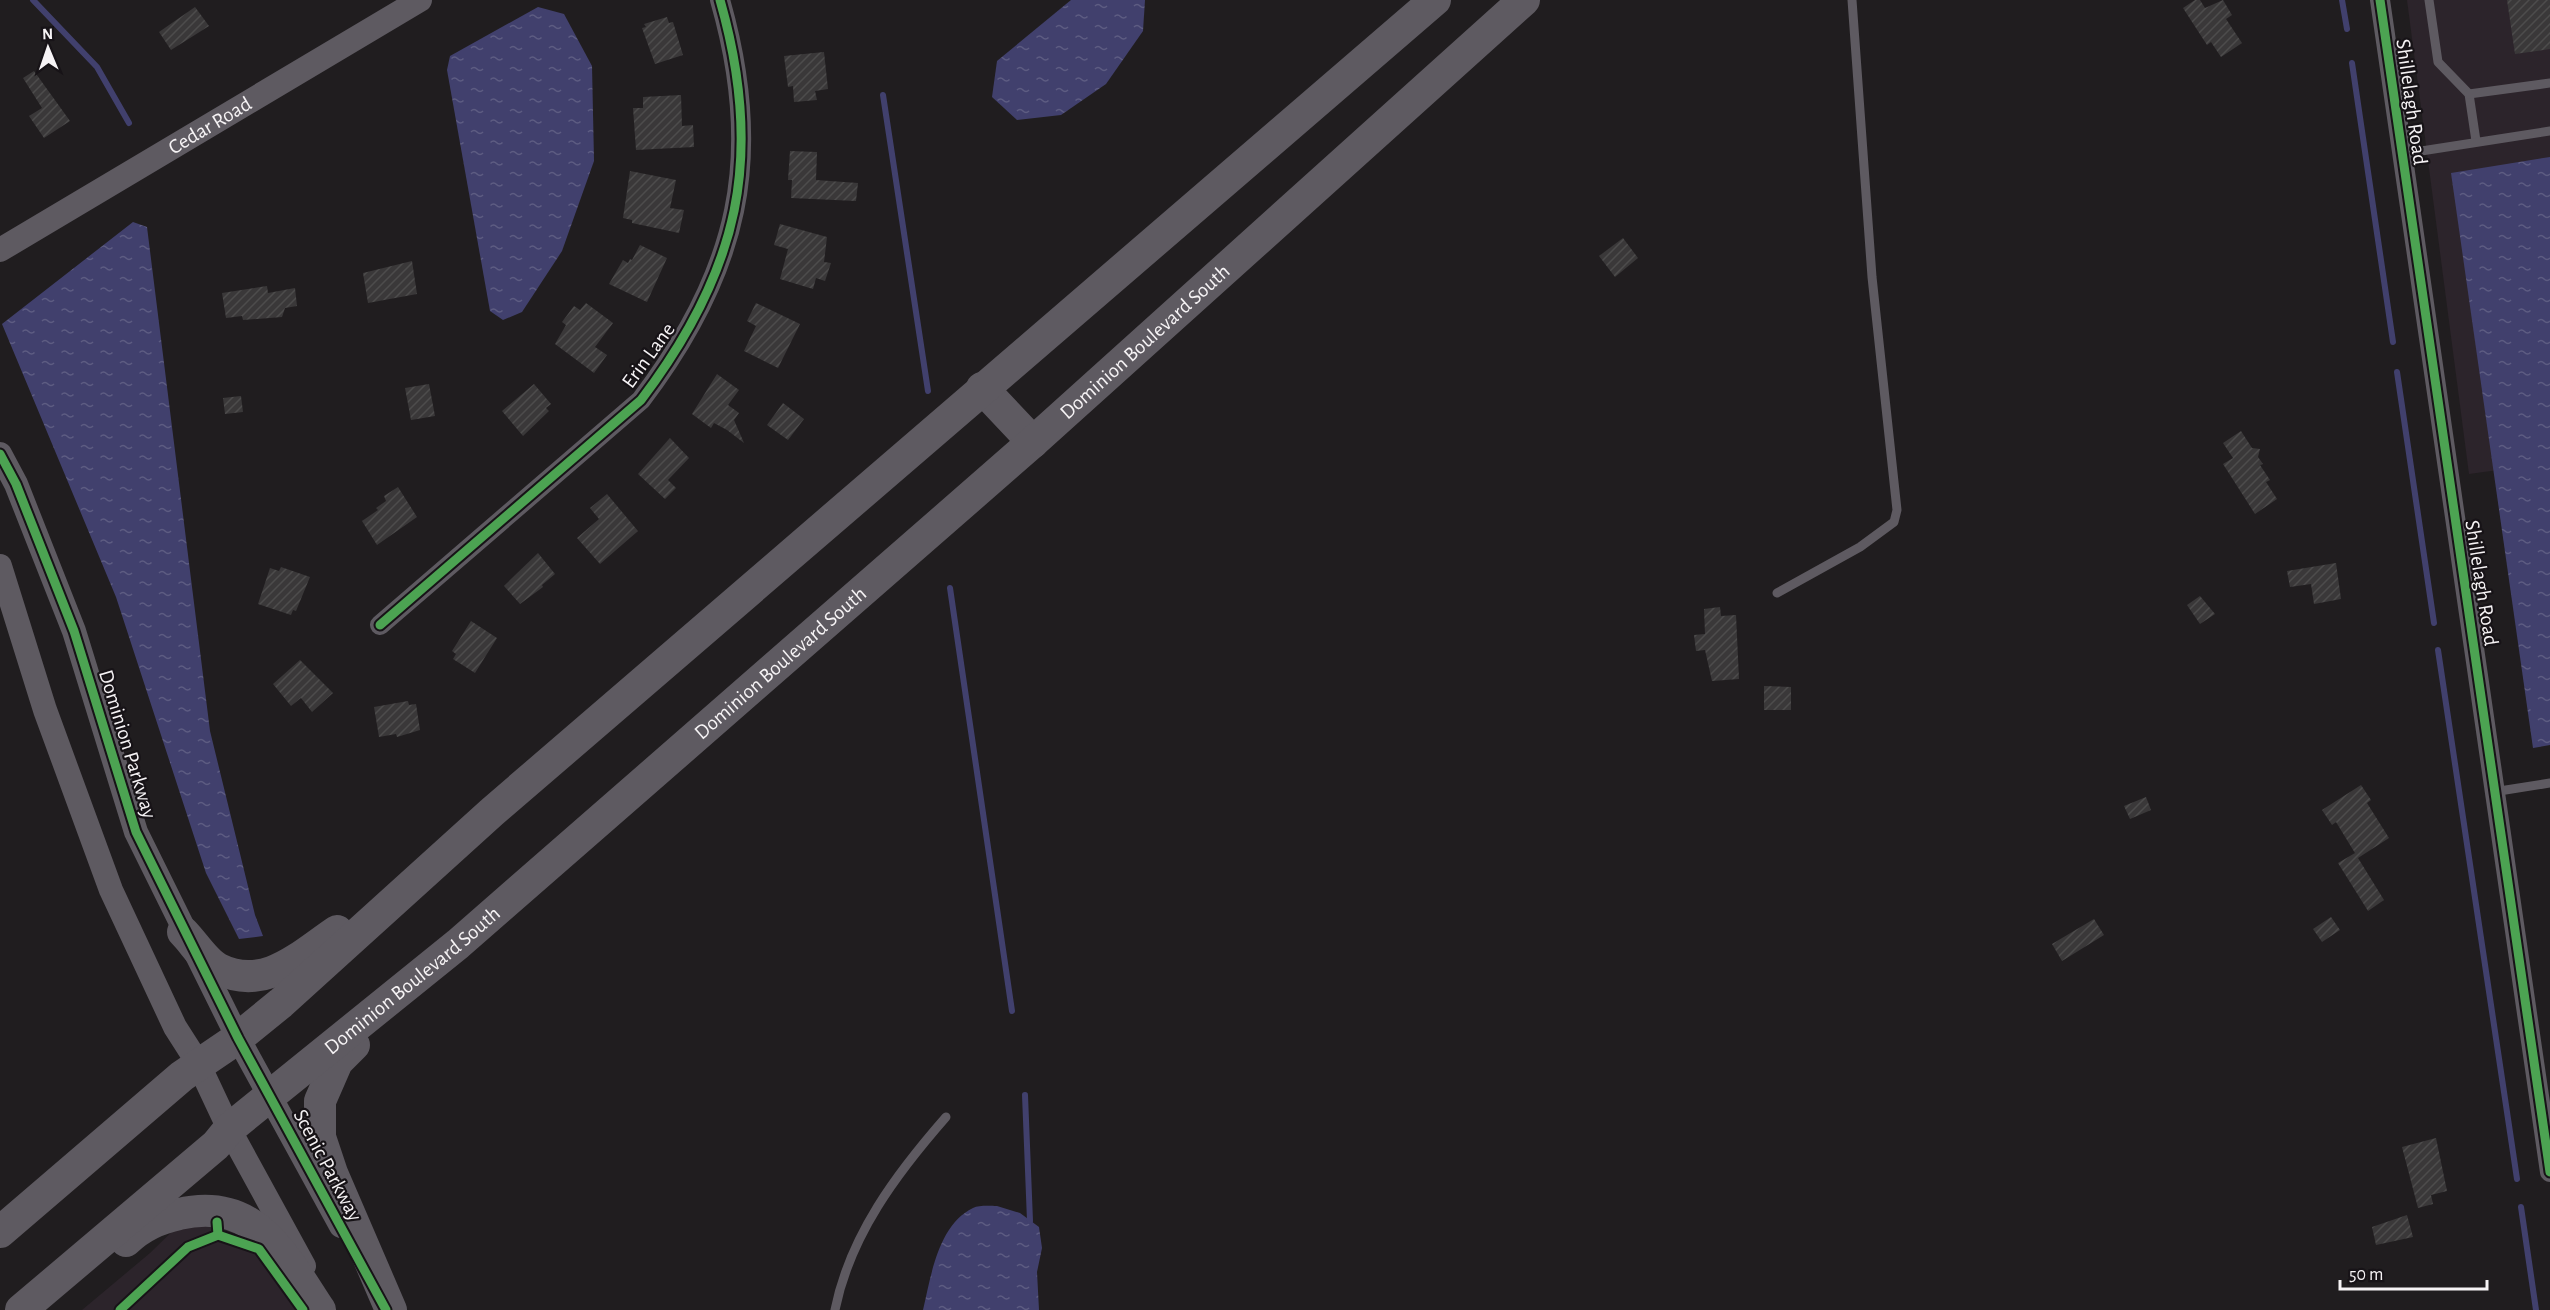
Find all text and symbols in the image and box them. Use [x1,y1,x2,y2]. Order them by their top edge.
north arrow [18,18,78,78]
text: N [42,26,53,42]
street label: Shillelagh Road [2392,38,2431,167]
street label: Cedar Road [165,93,255,158]
street label: Dominion Boulevard South [1056,260,1234,423]
street label: Erin Lane [618,319,679,392]
street label: Shillelagh Road [2461,519,2502,648]
street label: Dominion Boulevard South [691,583,870,744]
street label: Dominion Parkway [95,667,160,821]
street label: Dominion Boulevard South [321,902,504,1059]
street label: Scenic Parkway [289,1106,366,1225]
scale bar [2340,1253,2487,1291]
text: 50 m [2349,1266,2383,1284]

